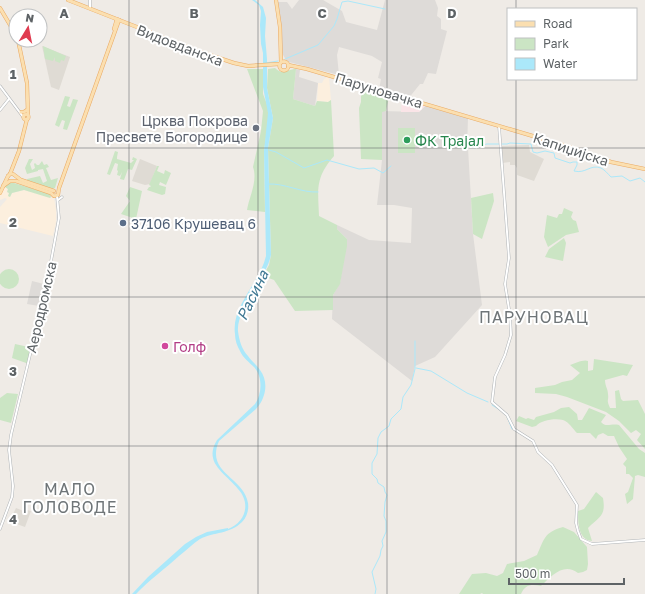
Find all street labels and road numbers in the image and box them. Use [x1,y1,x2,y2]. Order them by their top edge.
street label: Видовданска [134,21,226,69]
street label: Паруновачка [333,69,425,111]
street label: Капиџијска [531,129,611,169]
street label: Аеродромска [22,260,60,354]

